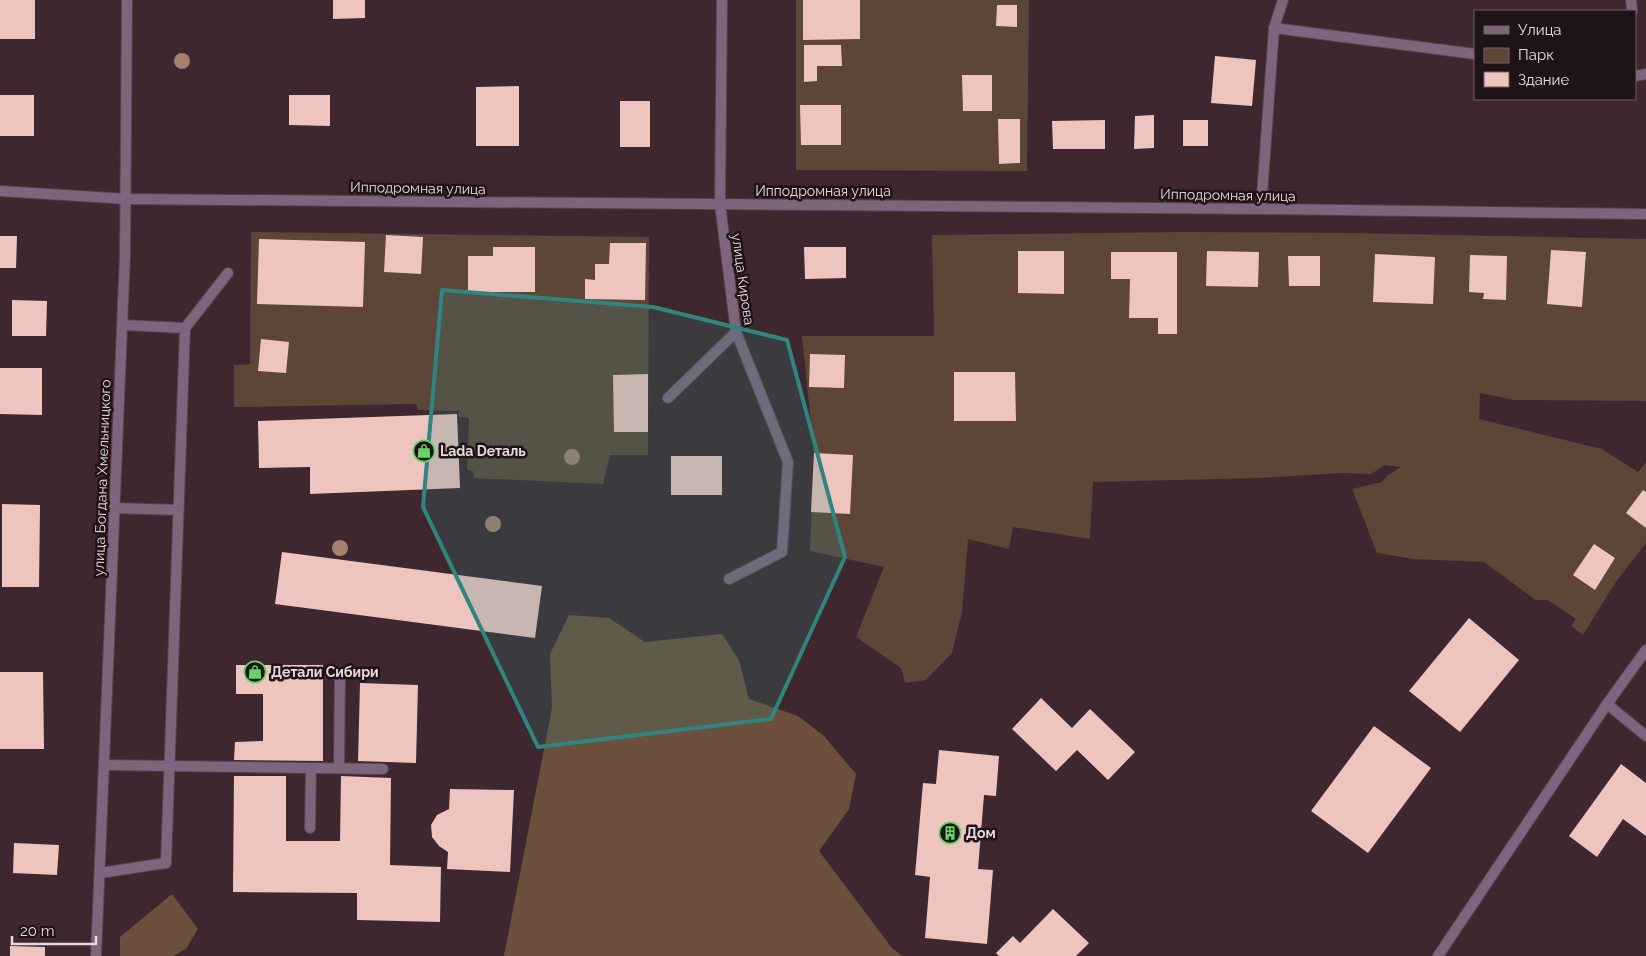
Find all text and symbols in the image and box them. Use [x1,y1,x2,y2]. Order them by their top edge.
legend [1474,10,1636,100]
text: Улица [1518,21,1562,39]
text: Парк [1518,46,1554,64]
text: Здание [1518,71,1570,89]
street label: Ипподромная улица [350,179,486,197]
street label: Ипподромная улица [755,183,891,199]
street label: Ипподромная улица [1160,186,1296,204]
street label: улица Кирова [729,232,757,326]
street label: улица Богдана Хмельницкого [91,379,113,577]
shop icon: Lada Dеталь [412,439,436,463]
place label: Lada Dеталь [440,443,526,459]
shop icon: Детали Сибири [243,660,267,684]
place label: Детали Сибири [271,664,379,680]
building icon: Дом [938,821,962,845]
place label: Дом [966,825,996,841]
scale bar [12,914,96,946]
text: 20 m [20,922,55,940]

